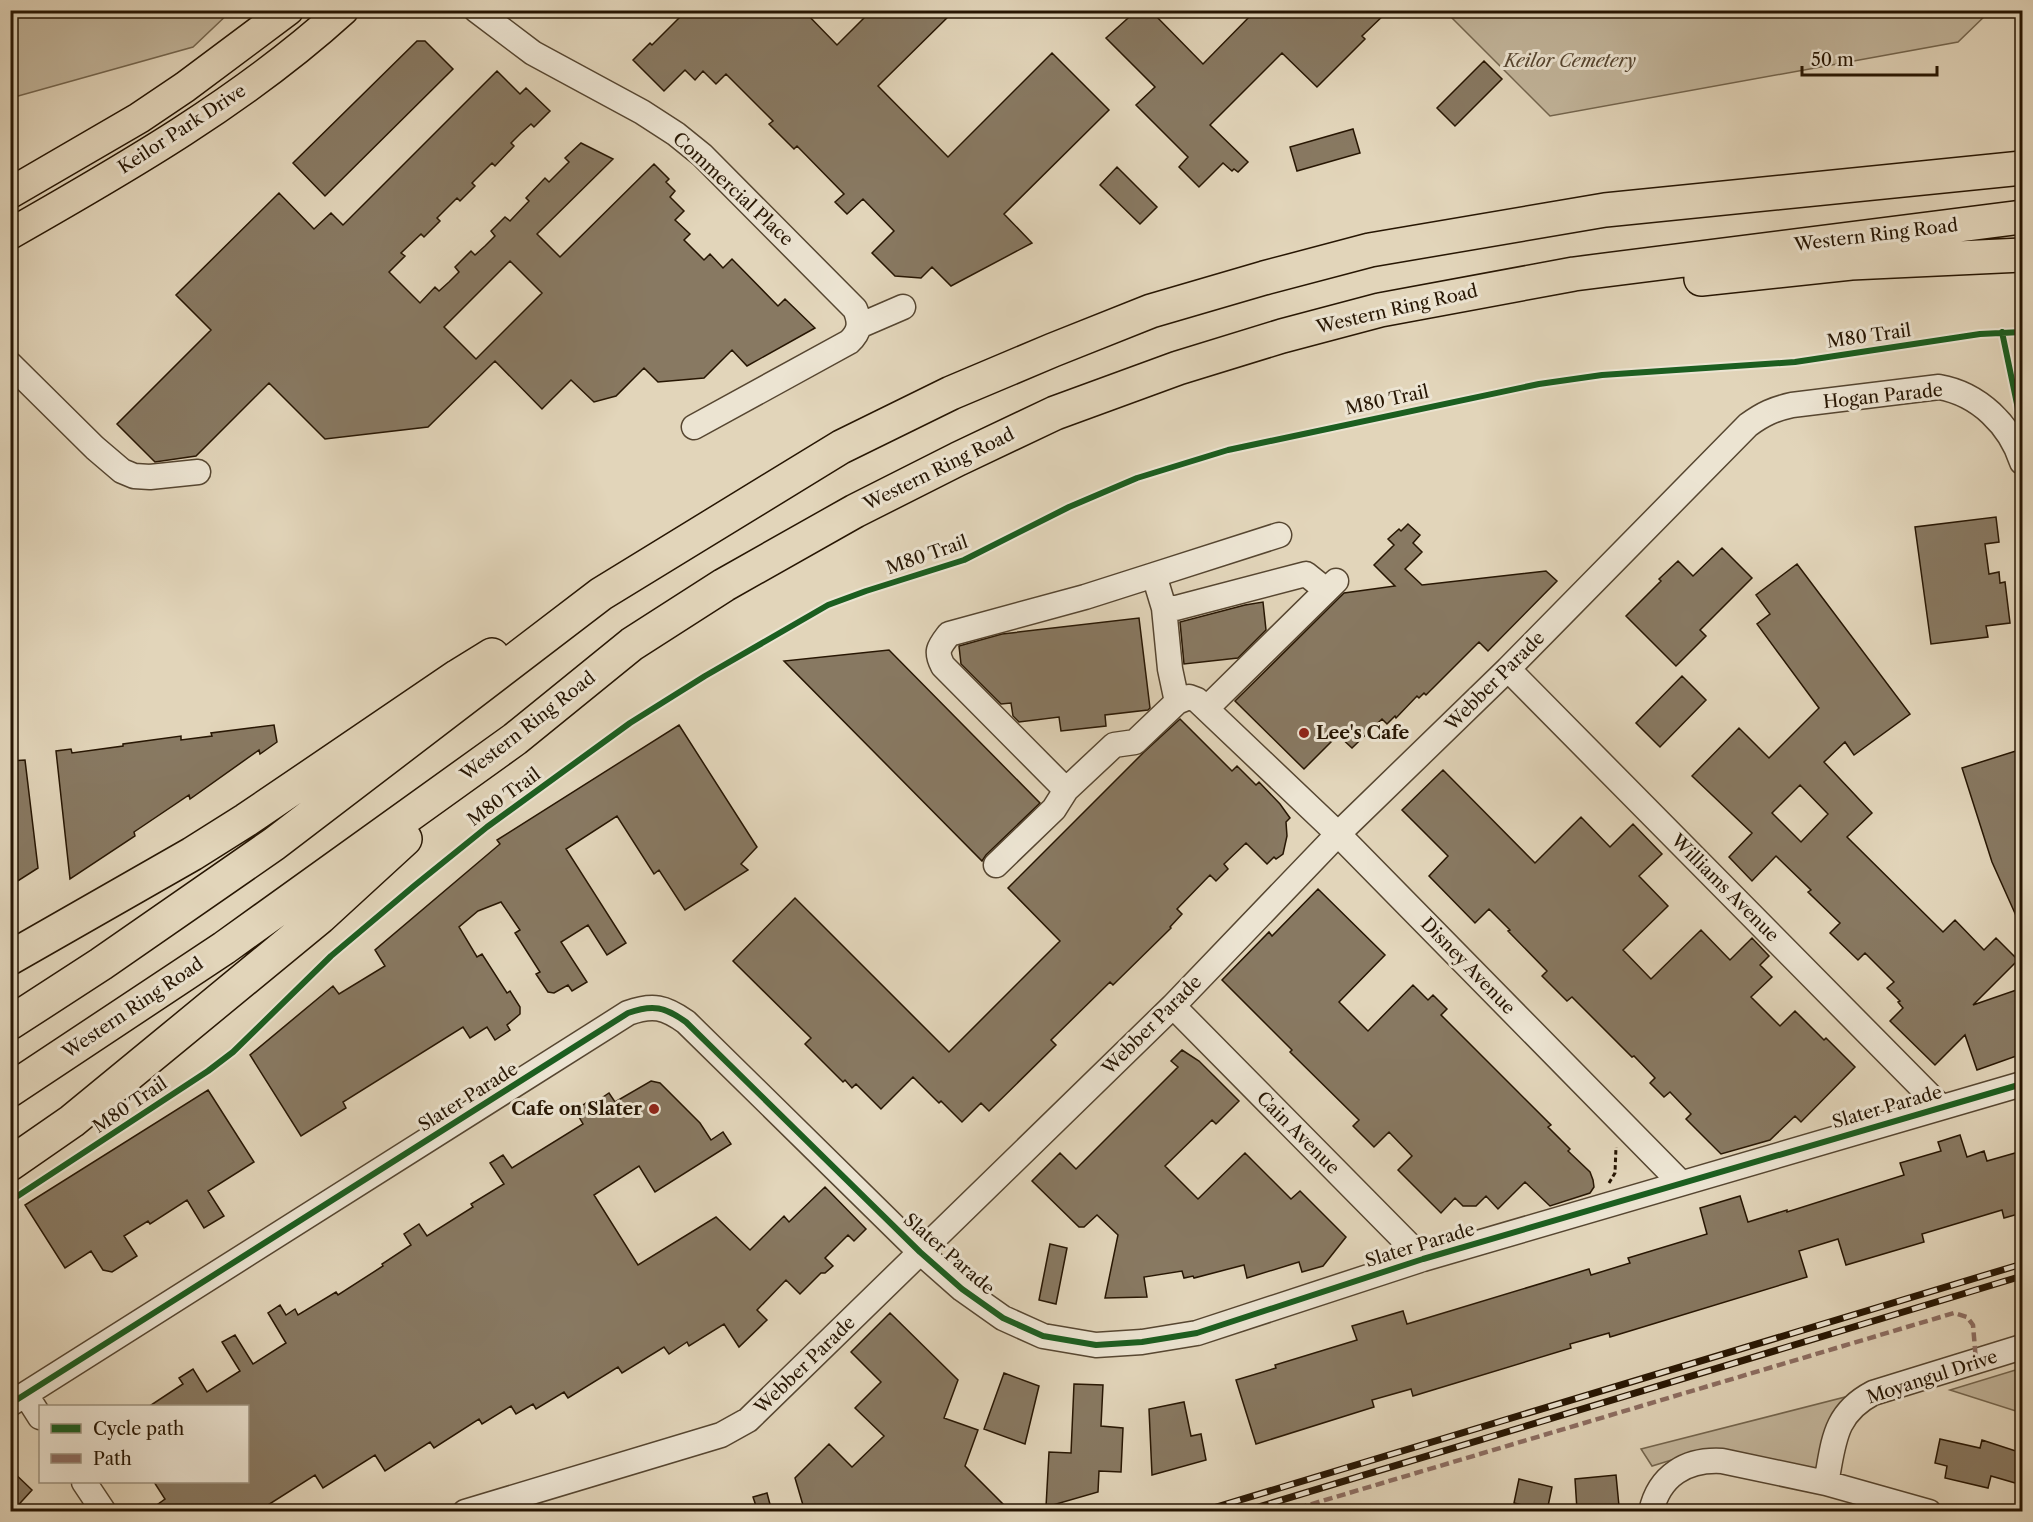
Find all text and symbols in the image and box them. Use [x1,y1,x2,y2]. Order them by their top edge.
scale bar [1802,39,1937,77]
text: 50 m [1811,49,1854,71]
park label: Keilor Cemetery [1502,50,1636,72]
street label: Keilor Park Drive [114,80,250,178]
street label: Commercial Place [668,128,798,250]
street label: Western Ring Road [1792,214,1959,256]
street label: Western Ring Road [1313,280,1480,338]
street label: M80 Trail [1825,319,1913,353]
street label: Hogan Parade [1822,379,1944,413]
street label: M80 Trail [1343,380,1431,420]
street label: Western Ring Road [859,423,1018,515]
street label: M80 Trail [883,531,971,579]
street label: Webber Parade [1440,627,1549,736]
street label: Western Ring Road [456,667,600,786]
place label: Lee's Cafe [1316,722,1410,744]
marker: Lee's Cafe [1297,726,1311,740]
street label: M80 Trail [463,763,545,831]
street label: Williams Avenue [1666,829,1784,947]
street label: Disney Avenue [1416,913,1520,1019]
street label: Western Ring Road [58,953,207,1064]
street label: Webber Parade [1097,971,1206,1080]
street label: Slater Parade [414,1058,522,1136]
street label: M80 Trail [89,1072,171,1138]
street label: Slater Parade [1830,1081,1944,1133]
street label: Cain Avenue [1252,1087,1344,1179]
place label: Cafe on Slater [511,1098,642,1120]
marker: Cafe on Slater [647,1102,661,1116]
street label: Slater Parade [899,1209,999,1299]
street label: Slater Parade [1363,1218,1477,1272]
street label: Webber Parade [749,1312,860,1419]
street label: Moyangul Drive [1864,1346,2000,1408]
legend [39,1405,249,1483]
text: Cycle path [93,1418,184,1440]
text: Path [93,1448,132,1470]

